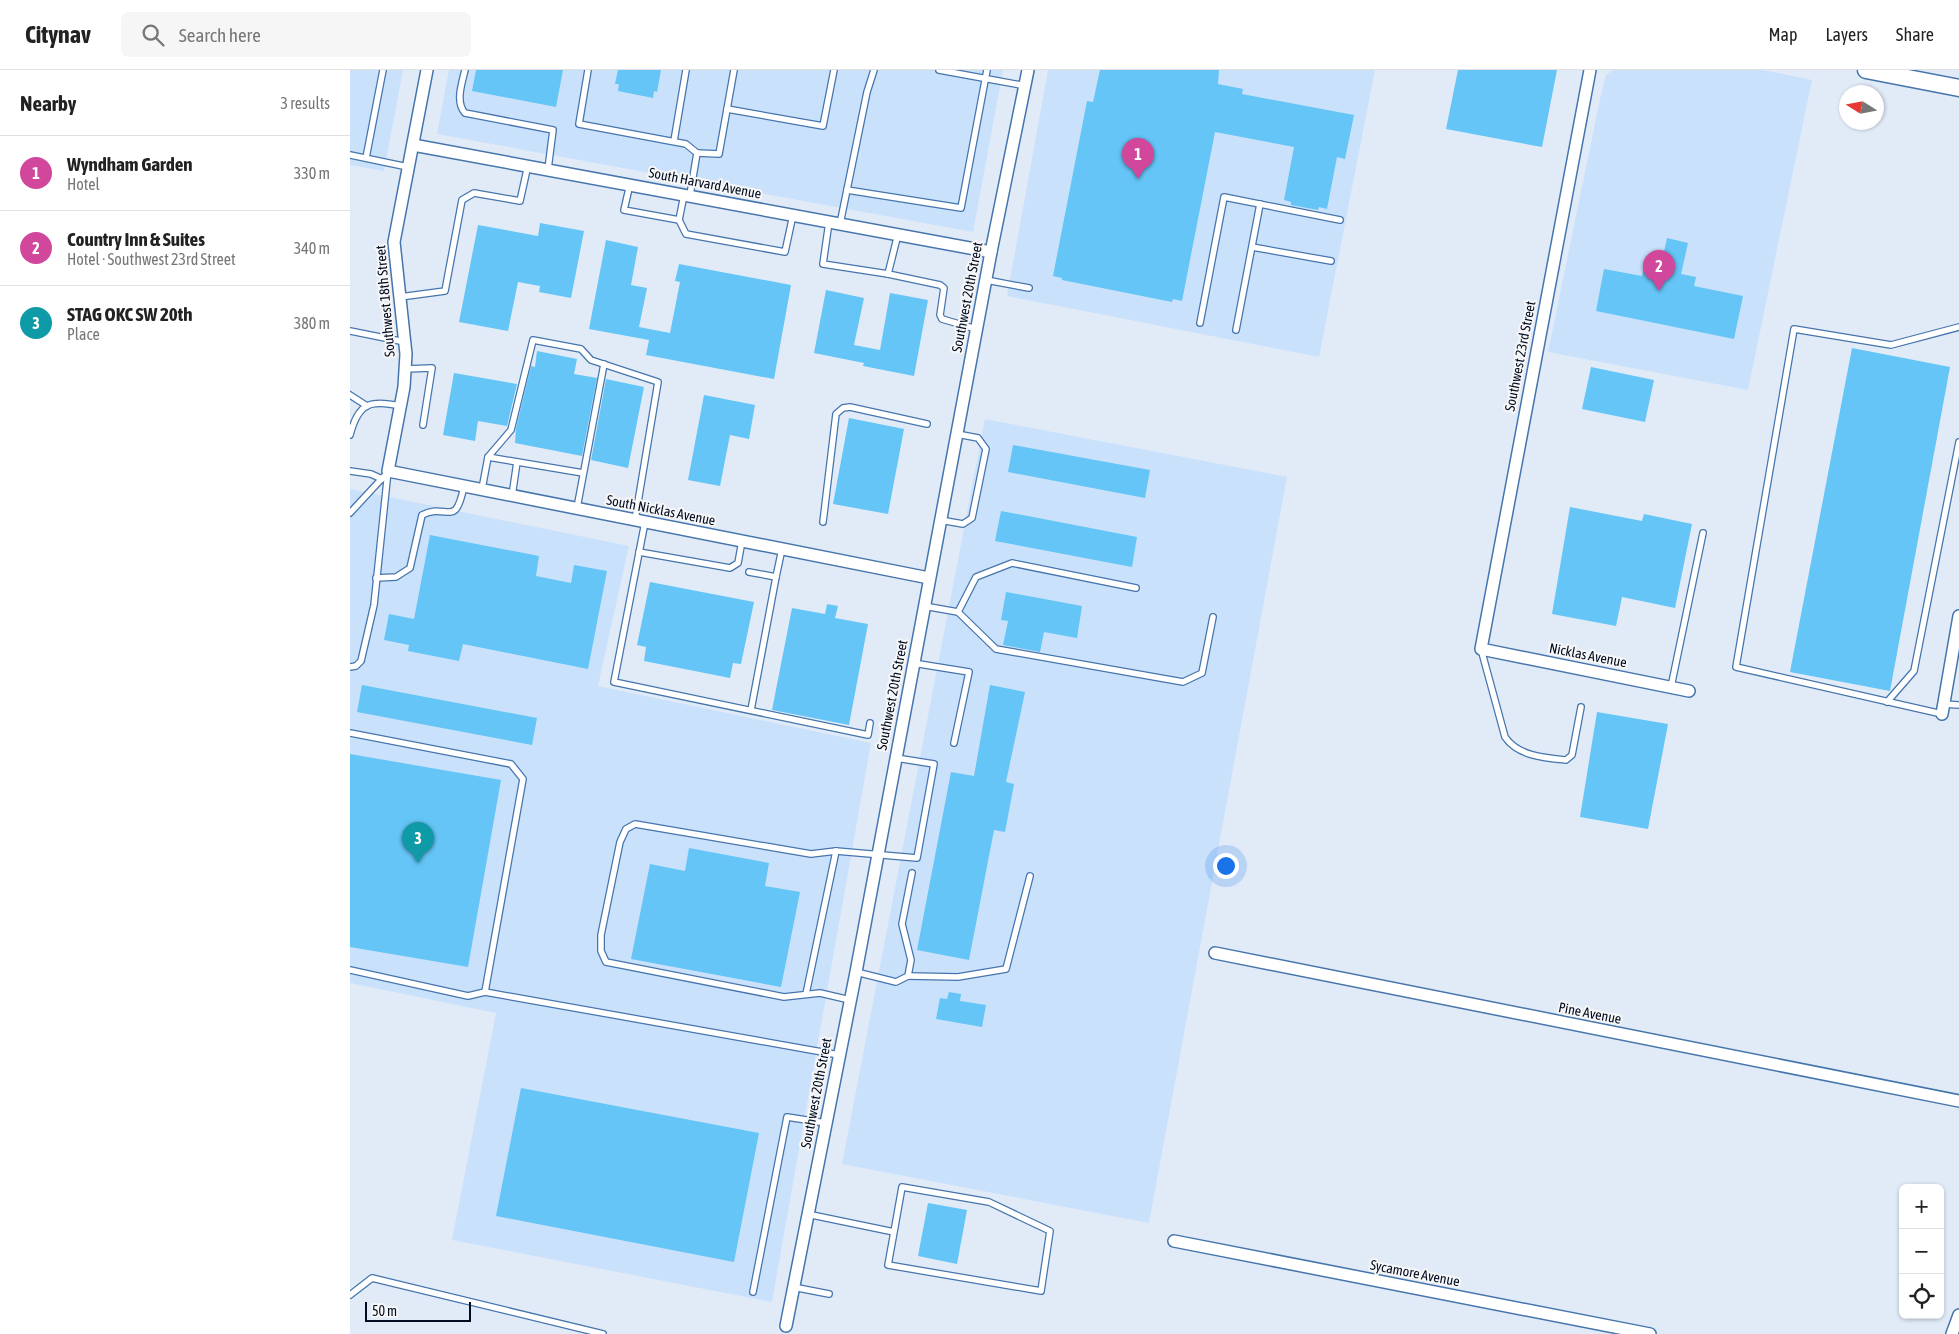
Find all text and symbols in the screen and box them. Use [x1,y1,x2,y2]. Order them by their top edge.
search box [121,12,471,57]
text: Citynav [25,21,91,48]
icon: search [139,21,167,49]
text: Search here [179,24,261,46]
text: Map [1768,24,1797,45]
text: Layers [1825,24,1868,45]
text: Share [1896,24,1934,45]
north arrow [1839,85,1884,130]
text: Nearby [20,91,76,115]
text: 3 results [280,94,330,112]
pin: 1 [1122,138,1154,179]
text: Wyndham Garden [67,153,193,175]
text: 1 [32,164,40,182]
text: 330 m [294,164,330,182]
street label: South Harvard Avenue [647,164,763,202]
text: Hotel [67,175,100,193]
text: Country Inn & Suites [67,228,205,250]
text: 2 [32,239,40,257]
text: 340 m [294,239,330,257]
street label: Southwest 20th Street [948,240,986,354]
street label: Southwest 18th Street [372,244,398,358]
text: Hotel · Southwest 23rd Street [67,250,236,268]
pin: 2 [1643,250,1675,291]
street label: Southwest 23rd Street [1501,299,1539,413]
text: STAG OKC SW 20th [67,303,192,325]
text: 3 [32,314,40,332]
text: 380 m [294,314,330,332]
text: Place [67,325,100,343]
street label: South Nicklas Avenue [605,492,717,528]
street label: Southwest 20th Street [873,638,911,752]
street label: Nicklas Avenue [1548,640,1628,670]
pin: 3 [402,822,434,863]
your location [1213,853,1239,879]
street label: Pine Avenue [1557,999,1623,1027]
street label: Southwest 20th Street [797,1036,835,1150]
map controls [1899,1184,1944,1319]
button: + [1899,1184,1944,1229]
button: − [1899,1229,1944,1274]
street label: Sycamore Avenue [1369,1256,1461,1290]
button: locate [1899,1274,1944,1319]
scale bar [365,1299,471,1322]
text: 50 m [372,1303,397,1319]

